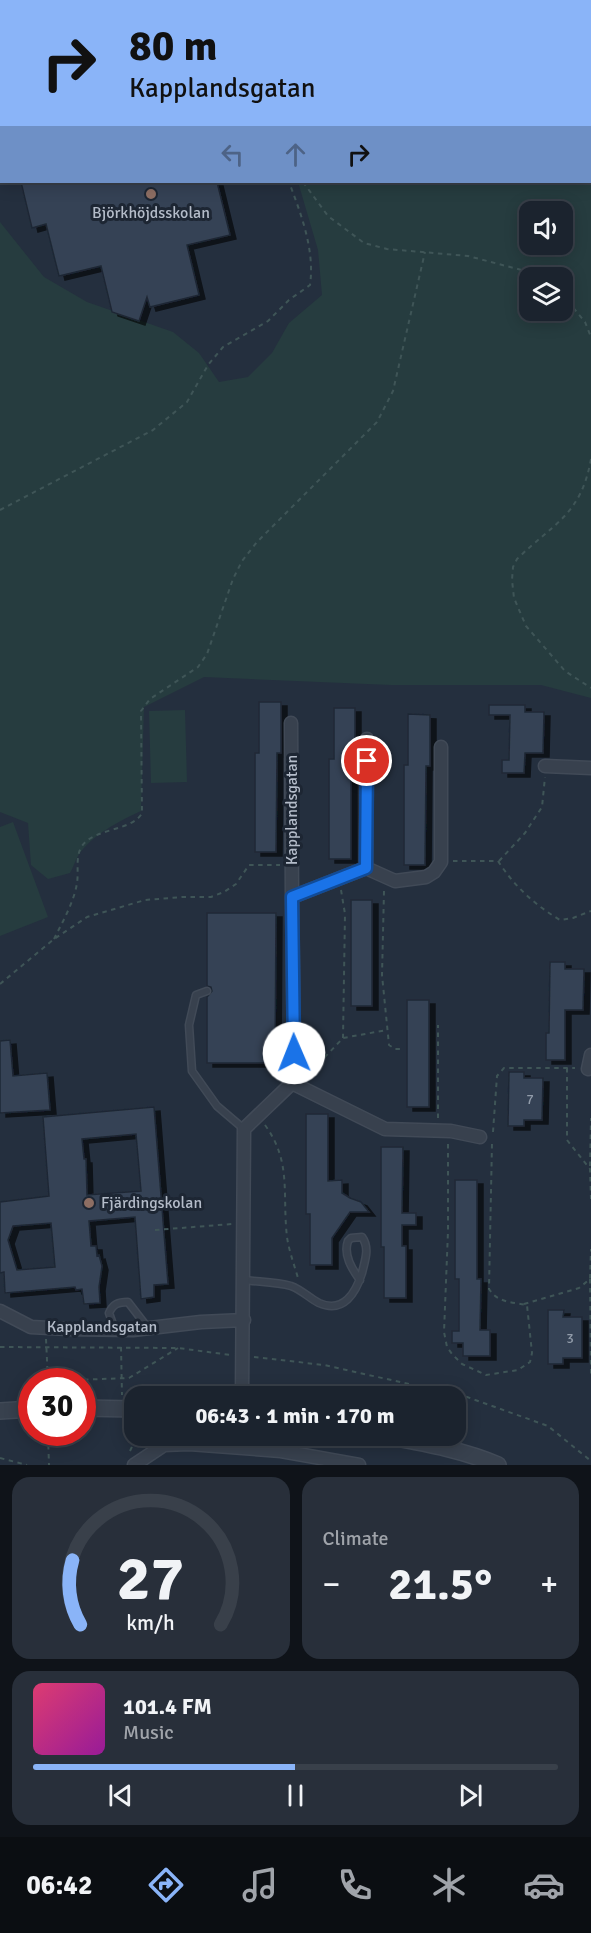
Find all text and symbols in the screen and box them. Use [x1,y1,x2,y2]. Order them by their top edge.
text: 80 m [129,21,218,72]
icon: right [30,24,108,102]
text: Kapplandsgatan [129,72,315,105]
icon: left [216,138,249,171]
icon: ahead [279,138,312,171]
icon: right [342,138,375,171]
marker: Björkhöjdsskolan [144,187,158,201]
map controls [519,201,573,321]
button: sound [519,201,573,255]
place label: Björkhöjdsskolan [92,203,210,223]
button: layers [519,267,573,321]
pin [341,735,392,786]
icon: arrive [350,744,383,777]
street label: Kapplandsgatan [282,755,302,865]
position arrow [262,1021,326,1085]
house number: 7 [526,1091,534,1108]
place label: Fjärdingskolan [101,1193,202,1213]
marker: Fjärdingskolan [82,1196,96,1210]
street label: Kapplandsgatan [47,1317,157,1337]
house number: 3 [566,1330,574,1347]
speed limit sign: 30 [18,1368,96,1446]
text: 06:43 · 1 min · 170 m [195,1402,395,1429]
text: Climate [323,1526,388,1551]
text: 27 [117,1540,184,1617]
text: 21.5° [388,1557,492,1612]
text: − [323,1564,340,1605]
text: + [540,1564,558,1605]
text: km/h [126,1610,175,1636]
text: 101.4 FM [123,1693,212,1720]
text: Music [123,1720,174,1745]
icon: previous [104,1779,137,1812]
icon: pause [279,1779,312,1812]
icon: next [454,1779,487,1812]
icon: directions [145,1864,187,1906]
icon: music [239,1864,281,1906]
icon: phone [334,1864,376,1906]
icon: climate [428,1864,470,1906]
icon: car [523,1864,565,1906]
text: 06:42 [26,1869,93,1902]

